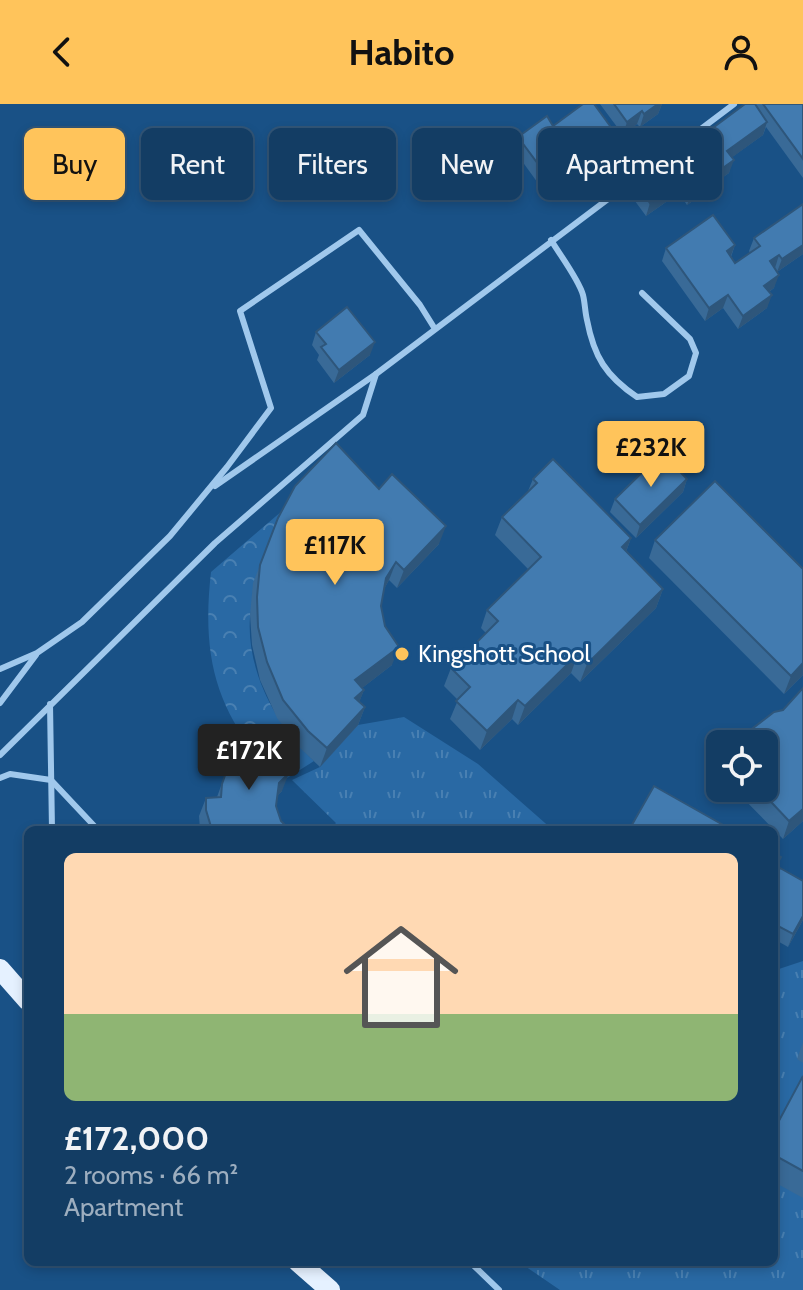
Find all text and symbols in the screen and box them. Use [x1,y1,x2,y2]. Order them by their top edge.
icon: back [40,30,84,74]
text: Habito [349,30,454,74]
icon: person [719,30,763,74]
chip: Buy [24,128,125,200]
chip: Rent [141,128,253,200]
chip: Filters [269,128,396,200]
chip: New [412,128,522,200]
chip: Apartment [538,128,722,200]
pin: £232K [595,421,707,489]
text: £232K [615,431,687,463]
pin: £117K [279,519,391,587]
text: £117K [304,529,366,561]
place label: Kingshott School [418,639,590,668]
marker: Kingshott School [393,645,411,663]
pin: £172K [193,724,305,792]
map controls [706,730,778,802]
button: locate [706,730,778,802]
text: £172K [216,734,282,766]
icon: home [329,905,473,1049]
text: £172,000 [64,1117,209,1159]
text: 2 rooms · 66 m² [64,1159,238,1191]
text: Apartment [64,1191,183,1223]

